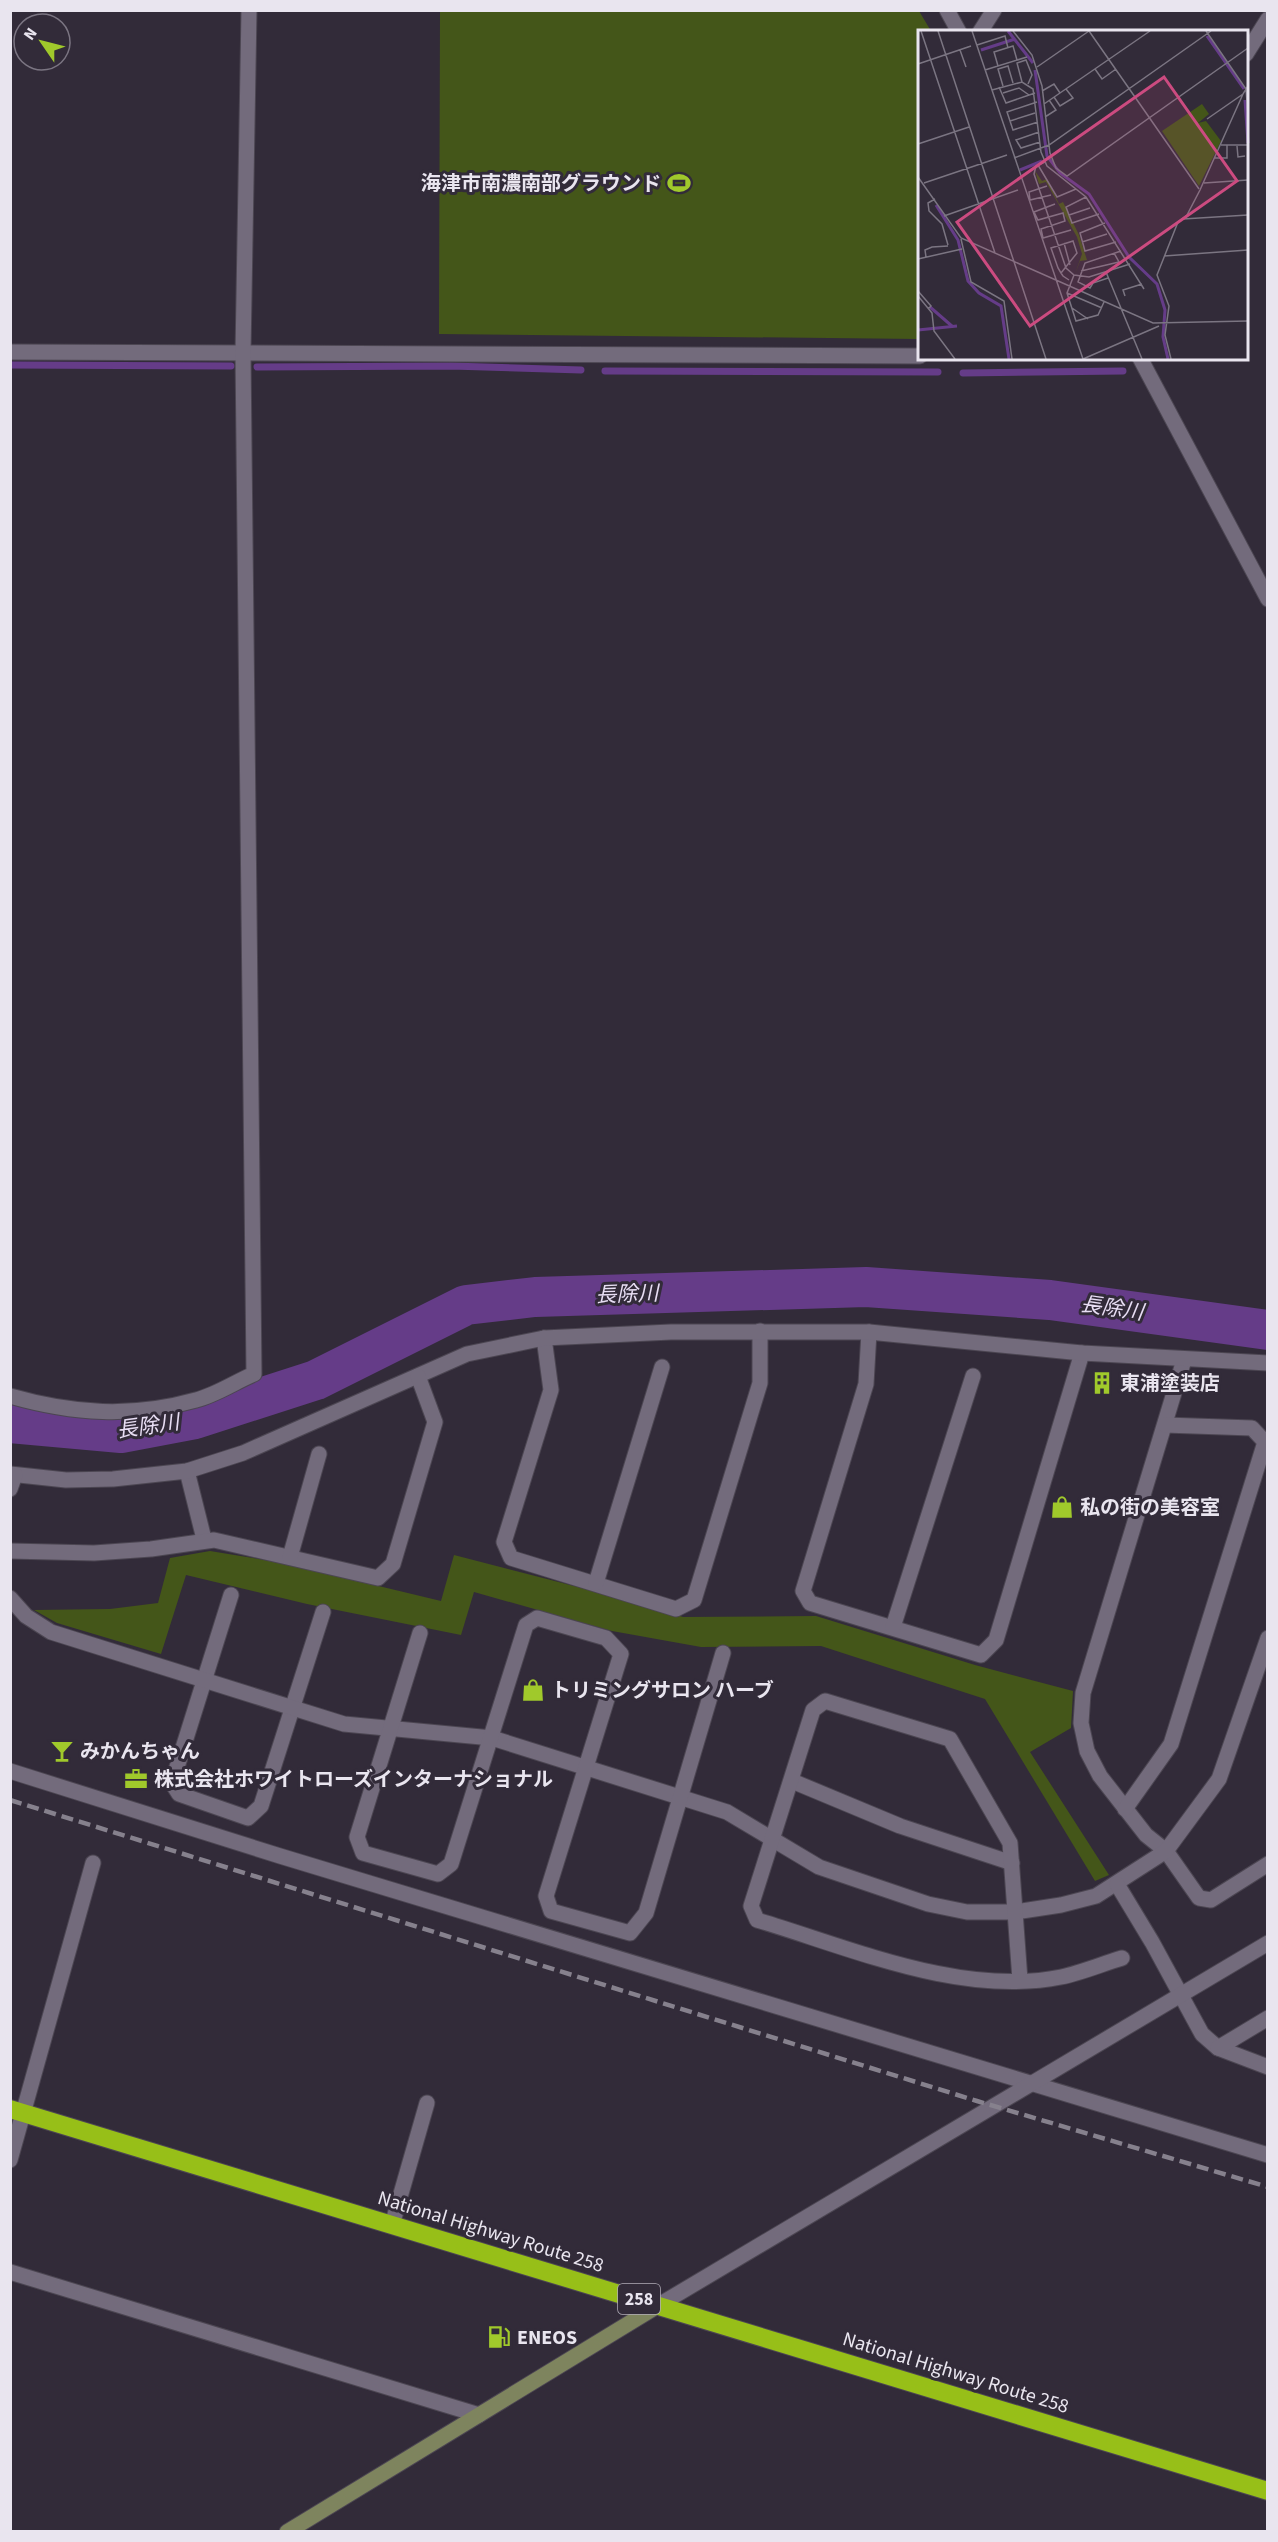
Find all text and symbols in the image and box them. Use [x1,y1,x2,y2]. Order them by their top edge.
north arrow [12,12,72,72]
text: N [18,23,43,45]
inset map [918,30,1248,360]
place label: 海津市南濃南部グラウンド [421,170,661,198]
sports icon: 海津市南濃南部グラウンド [666,170,692,196]
water label: 長除川 [595,1278,661,1310]
water label: 長除川 [1079,1289,1147,1328]
building icon: 東浦塗装店 [1089,1370,1115,1396]
place label: 東浦塗装店 [1120,1370,1220,1398]
water label: 長除川 [115,1406,183,1445]
shop icon: 私の街の美容室 [1049,1494,1075,1520]
place label: 私の街の美容室 [1080,1494,1220,1522]
shop icon: トリミングサロン ハーブ [520,1677,546,1703]
place label: トリミングサロン ハーブ [551,1677,774,1705]
bar icon: みかんちゃん [49,1738,75,1764]
place label: みかんちゃん [80,1738,200,1766]
office icon: 株式会社ホワイトローズインターナショナル [123,1766,149,1792]
place label: 株式会社ホワイトローズインターナショナル [154,1766,553,1794]
street label: National Highway Route 258 [374,2184,607,2280]
road number: 258 [618,2284,660,2314]
fuel station icon: ENEOS [486,2324,512,2350]
place label: ENEOS [517,2324,577,2352]
street label: National Highway Route 258 [839,2325,1072,2421]

